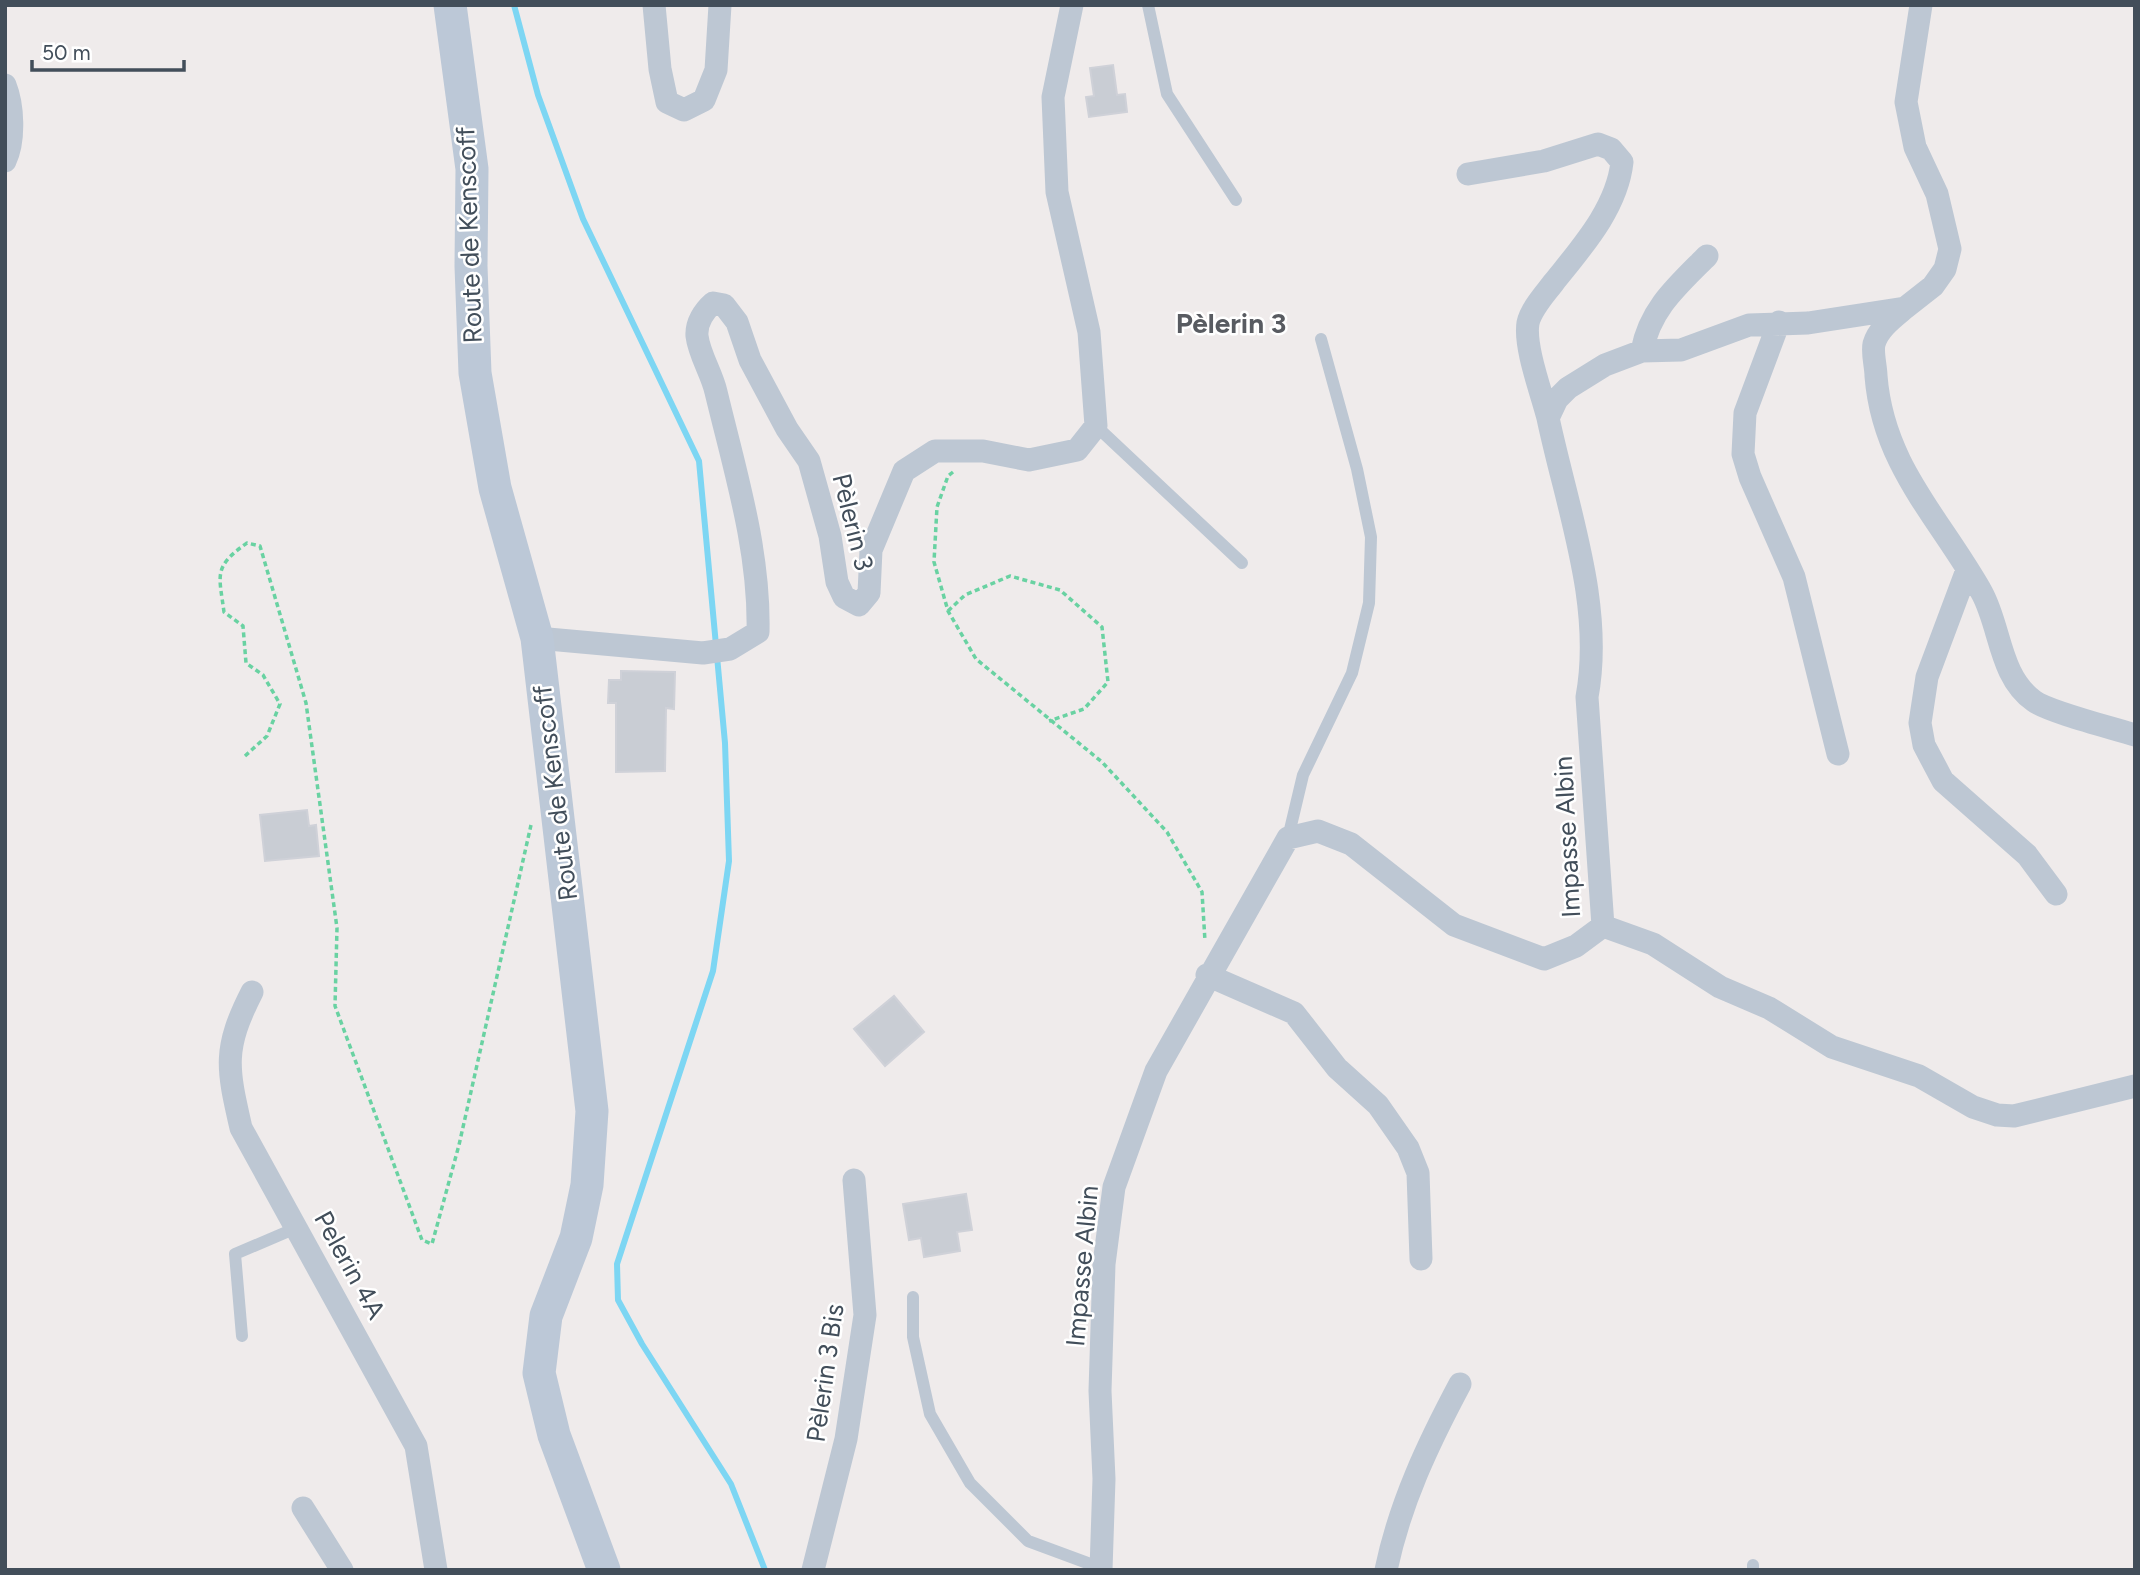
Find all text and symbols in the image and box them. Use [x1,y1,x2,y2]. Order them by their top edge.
scale bar [32,28,184,72]
text: 50 m [42,40,91,65]
street label: Route de Kenscoff [449,126,489,344]
district label: Pèlerin 3 [1176,306,1286,340]
street label: Pèlerin 3 [826,470,880,574]
street label: Route de Kenscoff [526,683,584,903]
street label: Impasse Albin [1547,755,1587,919]
street label: Impasse Albin [1059,1184,1105,1348]
street label: Pelerin 4A [307,1205,393,1325]
street label: Pèlerin 3 Bis [799,1302,851,1444]

